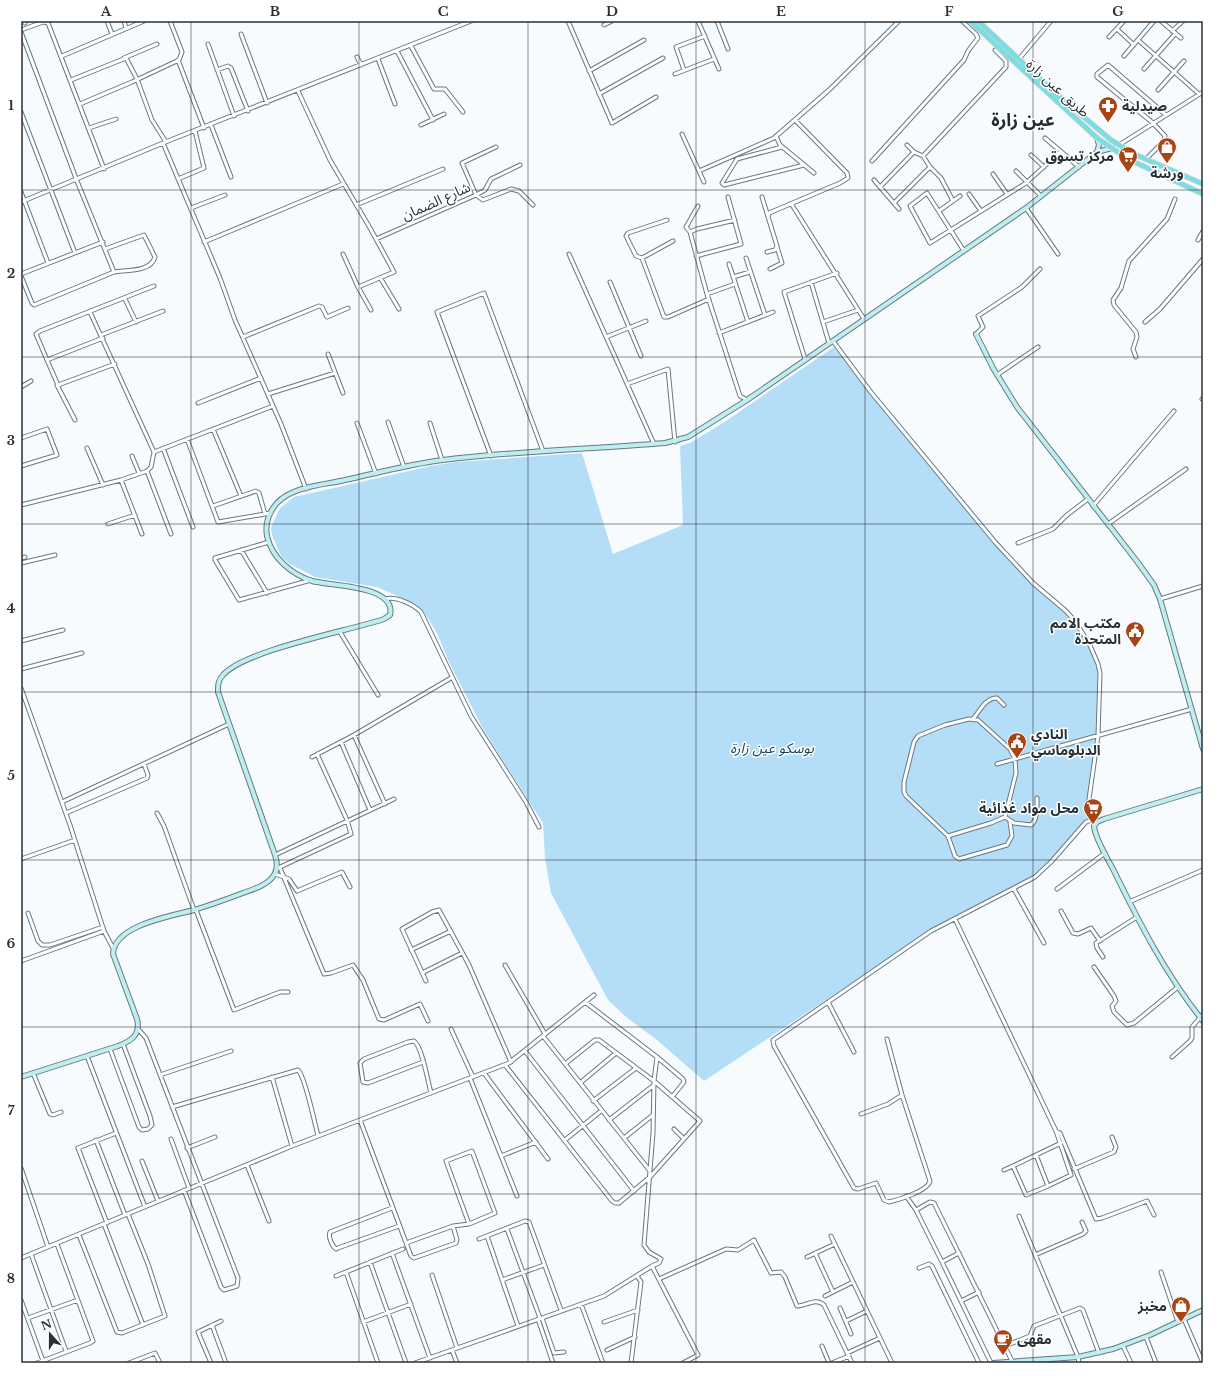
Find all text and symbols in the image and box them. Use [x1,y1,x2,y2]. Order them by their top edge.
text: A [100,3,112,20]
text: B [270,3,280,20]
text: C [438,3,449,20]
text: D [606,3,618,20]
text: E [776,3,786,20]
text: F [945,3,954,20]
text: G [1112,3,1124,20]
street label: طريق عين زارة [1023,55,1093,121]
pharmacy icon: صيدلية [1097,95,1119,123]
text: 1 [8,97,14,114]
place label: صيدلية [1122,97,1167,115]
district label: عين زارة [991,109,1055,131]
shop icon: ورشة [1156,136,1178,164]
supermarket icon: مركز تسوق [1117,145,1139,173]
place label: مركز تسوق [1045,147,1114,165]
place label: ورشة [1150,164,1184,182]
street label: شارع الضمان [399,178,474,226]
text: 2 [7,265,15,282]
text: 3 [7,432,15,449]
text: 4 [7,600,16,617]
place label: مكتب الامم المتحدة [1050,614,1121,648]
public building icon: مكتب الامم المتحدة [1124,620,1146,648]
place label: النادي الدبلوماسي [1031,725,1101,761]
public building icon: النادي الدبلوماسي [1006,731,1028,759]
park label: بوسكو عين زارة [730,739,814,757]
text: 5 [7,767,15,784]
supermarket icon: محل مواد غذائية [1082,797,1104,825]
place label: محل مواد غذائية [979,799,1079,817]
text: 6 [7,935,16,952]
text: 7 [8,1102,15,1119]
text: 8 [7,1270,15,1287]
shop icon: مخبز [1170,1295,1192,1323]
place label: مخبز [1137,1297,1167,1315]
north arrow [30,1314,70,1354]
text: N [39,1316,54,1333]
cafe icon: مقهى [992,1328,1014,1356]
place label: مقهى [1017,1330,1052,1348]

